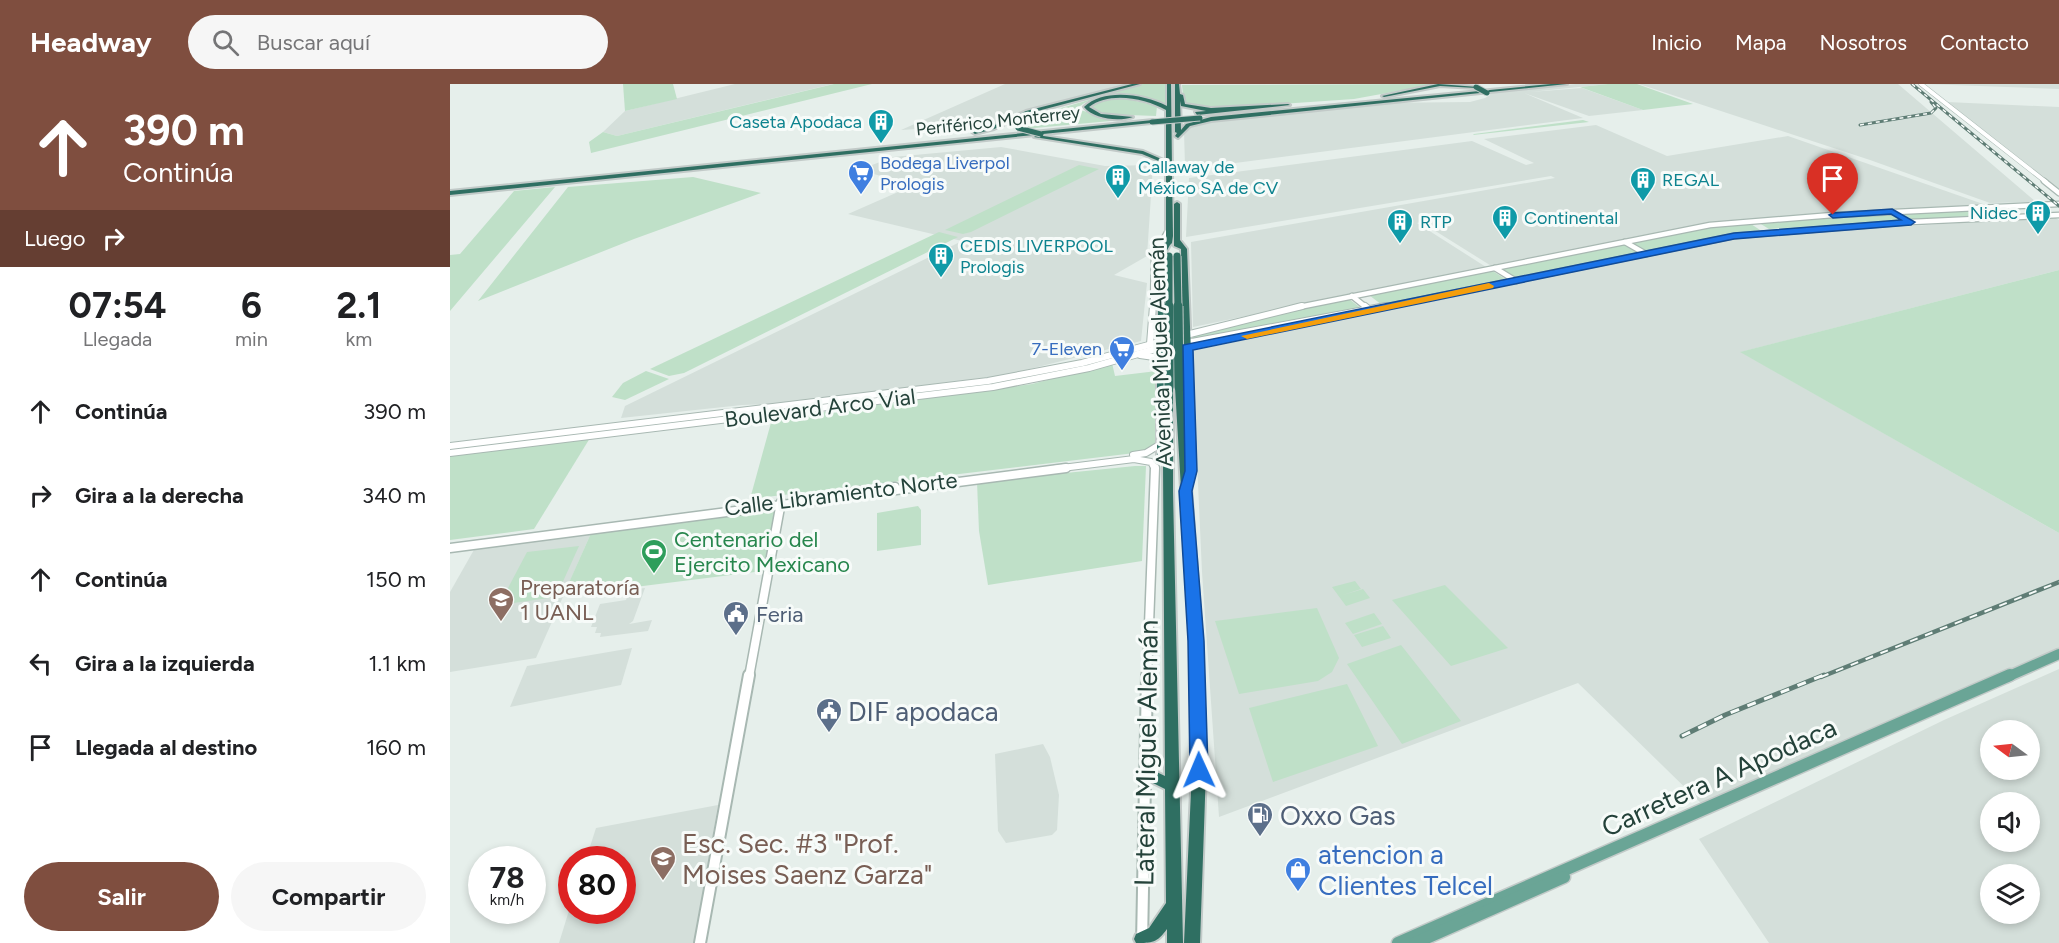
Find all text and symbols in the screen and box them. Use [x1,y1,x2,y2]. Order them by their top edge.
search box [188,15,608,69]
text: Headway [30,25,152,59]
icon: search [209,26,242,59]
text: Buscar aquí [257,29,370,56]
text: Inicio [1651,30,1702,55]
text: Mapa [1735,30,1787,55]
text: Nosotros [1820,30,1907,55]
text: Contacto [1940,30,2029,55]
street label: Periférico Monterrey [915,101,1082,141]
text: 390 m [123,105,245,156]
building icon: Caseta Apodaca [866,107,896,145]
icon: ahead [24,108,102,186]
place label: Caseta Apodaca [729,111,862,133]
place label: Bodega Liverpol Prologis [880,152,1010,195]
pin [1807,153,1858,215]
text: Continúa [123,156,234,189]
place label: Callaway de México SA de CV [1138,156,1279,199]
supermarket icon: Bodega Liverpol Prologis [846,158,876,196]
building icon: Callaway de México SA de CV [1103,162,1133,200]
icon: arrive [1816,162,1849,195]
building icon: REGAL [1628,165,1658,203]
place label: REGAL [1662,169,1720,191]
building icon: Nidec [2023,198,2053,236]
place label: Nidec [1970,202,2018,224]
building icon: Continental [1490,203,1520,241]
building icon: RTP [1385,207,1415,245]
place label: Continental [1524,207,1618,229]
place label: RTP [1420,211,1452,233]
icon: right [97,222,130,255]
text: Luego [24,225,85,252]
place label: CEDIS LIVERPOOL Prologis [960,235,1113,278]
street label: Avenida Miguel Alemán [1142,237,1178,467]
building icon: CEDIS LIVERPOOL Prologis [926,241,956,279]
text: 07:54 [69,284,166,327]
text: 6 [241,284,262,327]
text: 2.1 [336,284,381,327]
text: Llegada [83,327,152,351]
text: min [235,327,268,351]
text: km [346,327,372,351]
supermarket icon: 7-Eleven [1107,334,1137,372]
place label: 7-Eleven [1032,338,1102,360]
street label: Boulevard Arco Vial [723,383,917,433]
icon: ahead [24,395,57,428]
text: Continúa [75,398,168,425]
text: 390 m [363,398,426,425]
street label: Calle Libramiento Norte [723,466,959,522]
icon: right [24,479,57,512]
text: Gira a la derecha [75,482,244,509]
text: 340 m [362,482,426,509]
place label: Centenario del Ejercito Mexicano [674,526,850,578]
sports icon: Centenario del Ejercito Mexicano [639,537,669,575]
icon: ahead [24,563,57,596]
text: Continúa [75,566,168,593]
text: 150 m [366,566,426,593]
place label: Preparatoría 1 UANL [520,574,640,626]
school or university icon: Preparatoría 1 UANL [486,585,516,623]
public building icon: Feria [721,599,751,637]
place label: Feria [756,601,804,628]
street label: Lateral Miguel Alemán [1127,620,1165,886]
icon: left [24,647,57,680]
text: Gira a la izquierda [75,650,255,677]
text: 1.1 km [368,650,426,677]
place label: DIF apodaca [848,695,999,728]
public building icon: DIF apodaca [814,696,844,734]
street label: Carretera A Apodaca [1596,710,1842,844]
north arrow [1980,720,2040,780]
map controls [1980,720,2040,924]
icon: arrive [24,731,57,764]
text: Llegada al destino [75,734,257,761]
text: 160 m [366,734,426,761]
position arrow [1167,738,1231,802]
button: sound [1980,792,2040,852]
place label: Oxxo Gas [1280,799,1396,832]
fuel station icon: Oxxo Gas [1245,800,1275,838]
place label: Esc. Sec. #3 "Prof. Moises Saenz Garza" [682,827,933,891]
place label: atencion a Clientes Telcel [1318,838,1493,902]
school or university icon: Esc. Sec. #3 "Prof. Moises Saenz Garza" [648,844,678,882]
speed limit sign: 80 [558,846,636,924]
shop icon: atencion a Clientes Telcel [1283,855,1313,893]
text: 78 [489,859,525,896]
button: Salir [24,862,219,931]
button: Compartir [231,862,426,931]
button: layers [1980,864,2040,924]
text: km/h [490,891,524,909]

